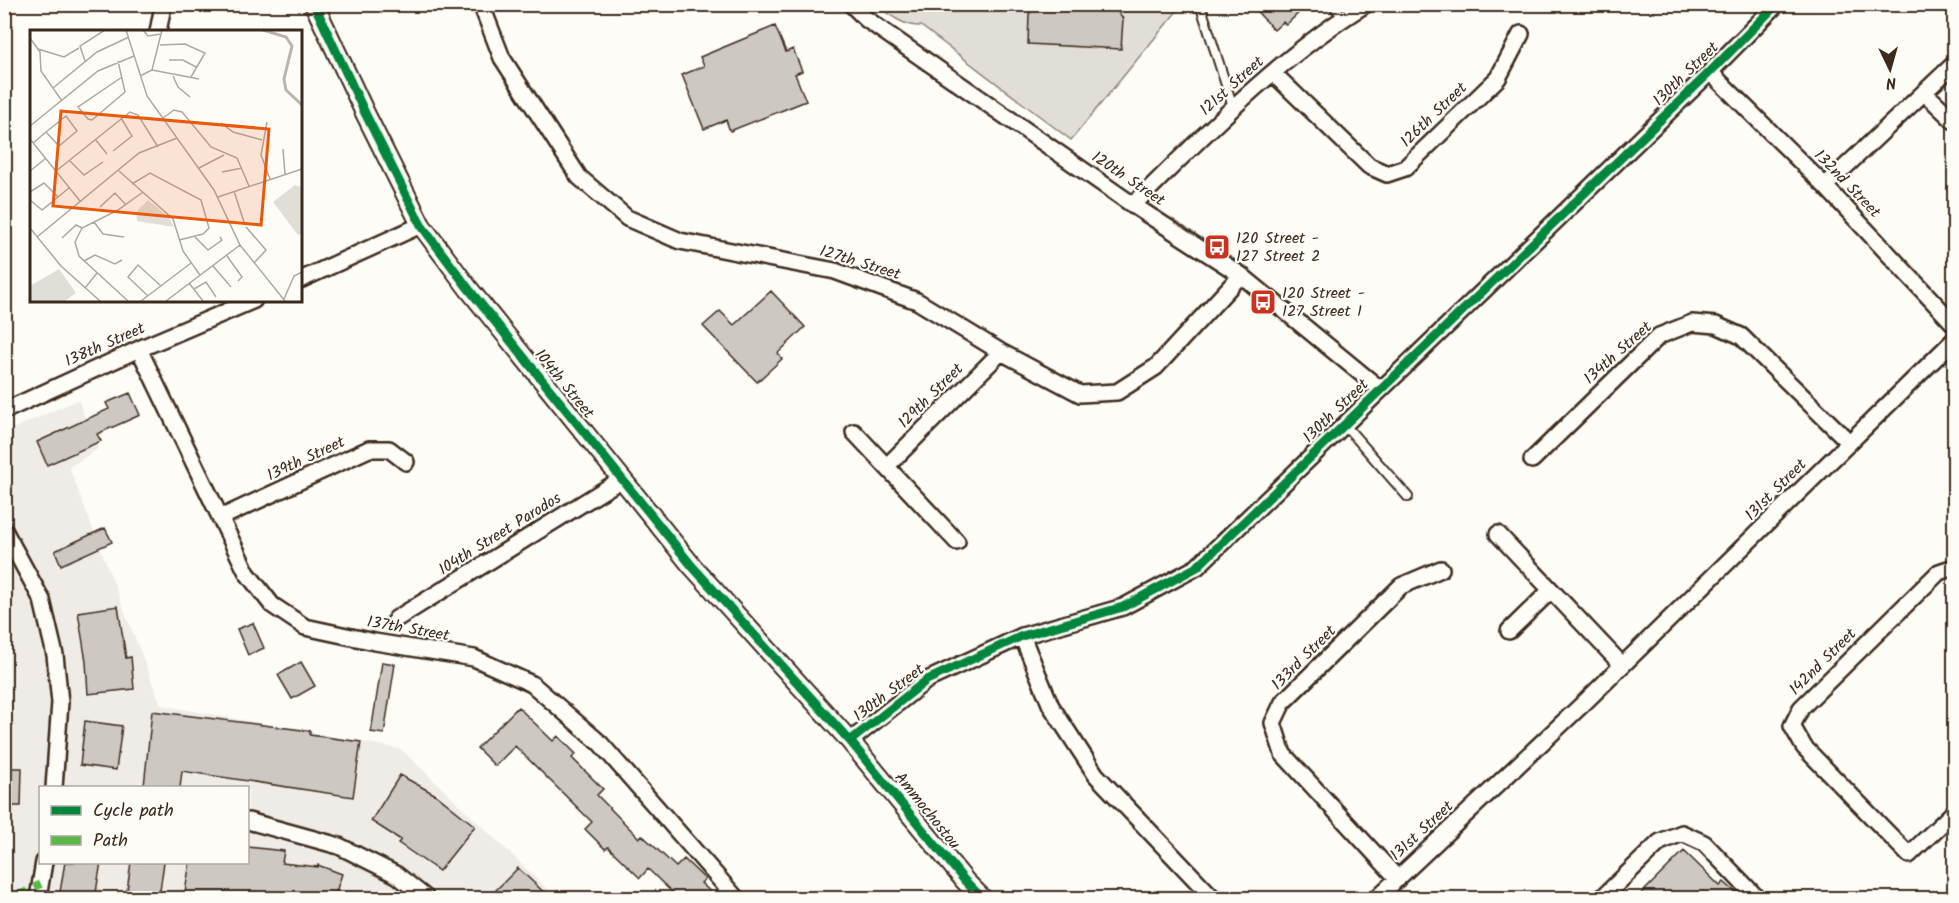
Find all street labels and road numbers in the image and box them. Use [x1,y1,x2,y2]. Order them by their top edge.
street label: 130th Street [1647,35,1725,112]
street label: 121st Street [1194,50,1270,122]
street label: 126th Street [1395,76,1474,154]
street label: 132nd Street [1808,144,1887,225]
street label: 120th Street [1086,145,1171,213]
street label: 127th Street [816,239,904,287]
street label: 134th Street [1578,315,1658,391]
street label: 138th Street [61,316,150,374]
street label: 104th Street [528,344,601,425]
street label: 129th Street [893,357,970,434]
street label: 130th Street [1297,372,1375,449]
street label: 139th Street [263,430,350,488]
street label: 131st Street [1739,453,1813,527]
street label: 104th Street Parodos [434,486,566,582]
street label: 137th Street [365,609,452,649]
street label: 133rd Street [1266,619,1343,696]
street label: 142nd Street [1784,622,1863,701]
street label: 130th Street [848,657,931,728]
street label: Ammochostou [888,767,966,855]
street label: 131st Street [1385,794,1460,867]

